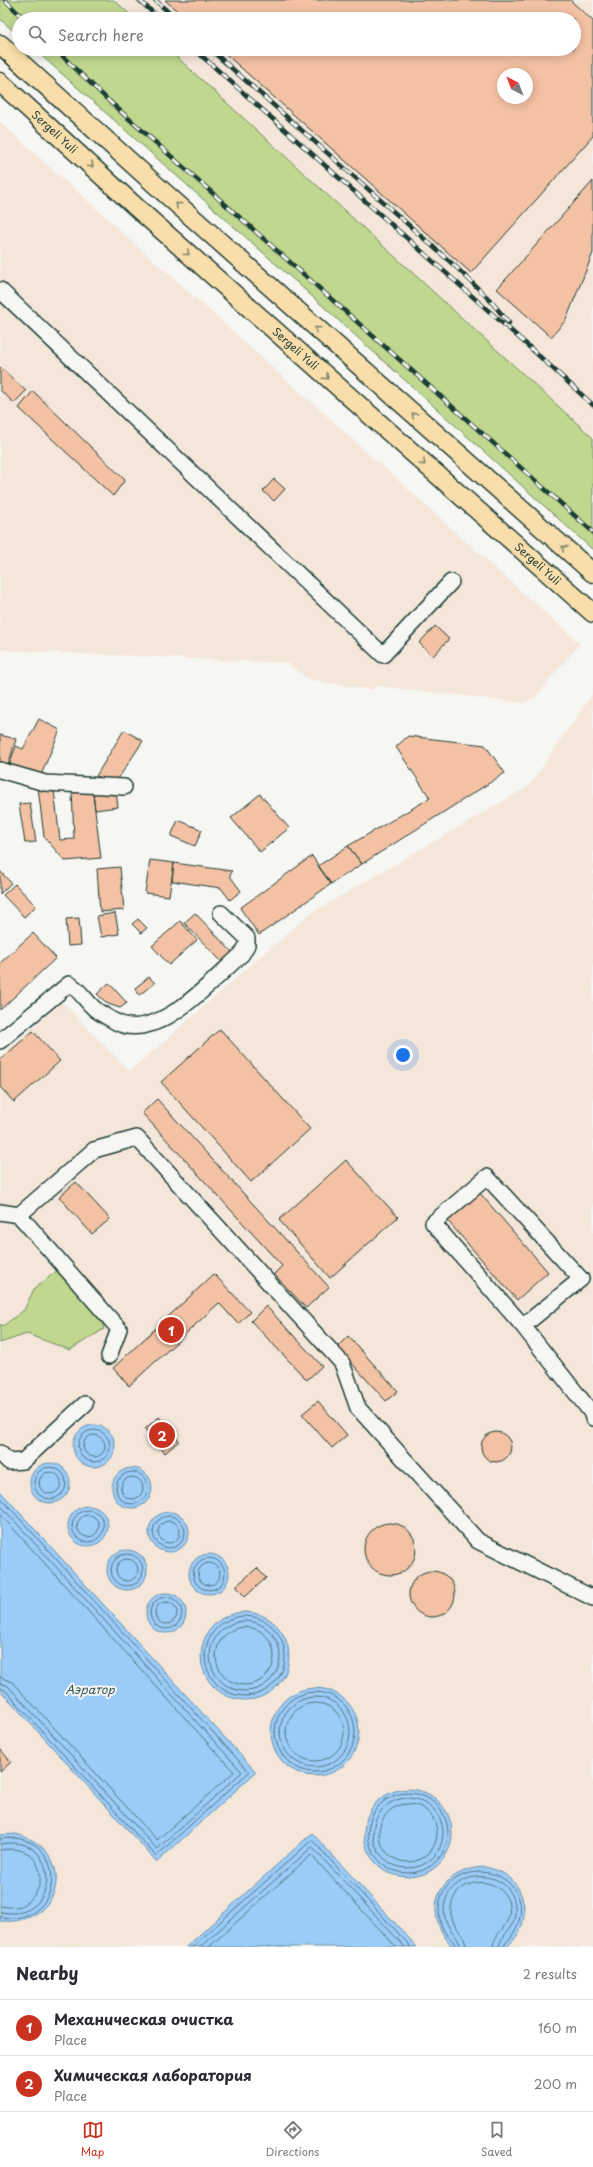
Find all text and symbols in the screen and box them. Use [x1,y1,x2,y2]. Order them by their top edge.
search box [12,12,581,56]
icon: search [26,23,48,45]
text: Search here [58,23,144,46]
north arrow [497,68,533,104]
street label: Sergeli Yuli [28,106,81,157]
one-way arrow [86,161,93,168]
one-way arrow [175,202,183,210]
one-way arrow [182,248,190,255]
street label: Sergeli Yuli [269,323,323,374]
one-way arrow [314,327,321,334]
one-way arrow [321,372,328,379]
one-way arrow [411,413,418,420]
one-way arrow [418,459,425,466]
street label: Sergeli Yuli [511,538,565,589]
one-way arrow [561,545,568,552]
your location [393,1045,413,1065]
pin: 1 [158,1315,184,1345]
pin: 2 [149,1420,175,1450]
water label: Аэратор [65,1680,115,1698]
text: Nearby [16,1960,78,1986]
text: 2 results [523,1964,577,1983]
text: Механическая очистка [54,2007,234,2030]
text: 1 [26,2018,32,2037]
text: 160 m [538,2018,577,2037]
text: Place [54,2030,87,2049]
text: Химическая лаборатория [54,2063,252,2086]
text: 2 [24,2074,34,2093]
text: 200 m [534,2074,577,2093]
text: Place [54,2086,87,2105]
tab: Map [81,2119,104,2160]
tab: Directions [266,2119,319,2160]
tab: Saved [481,2119,512,2160]

